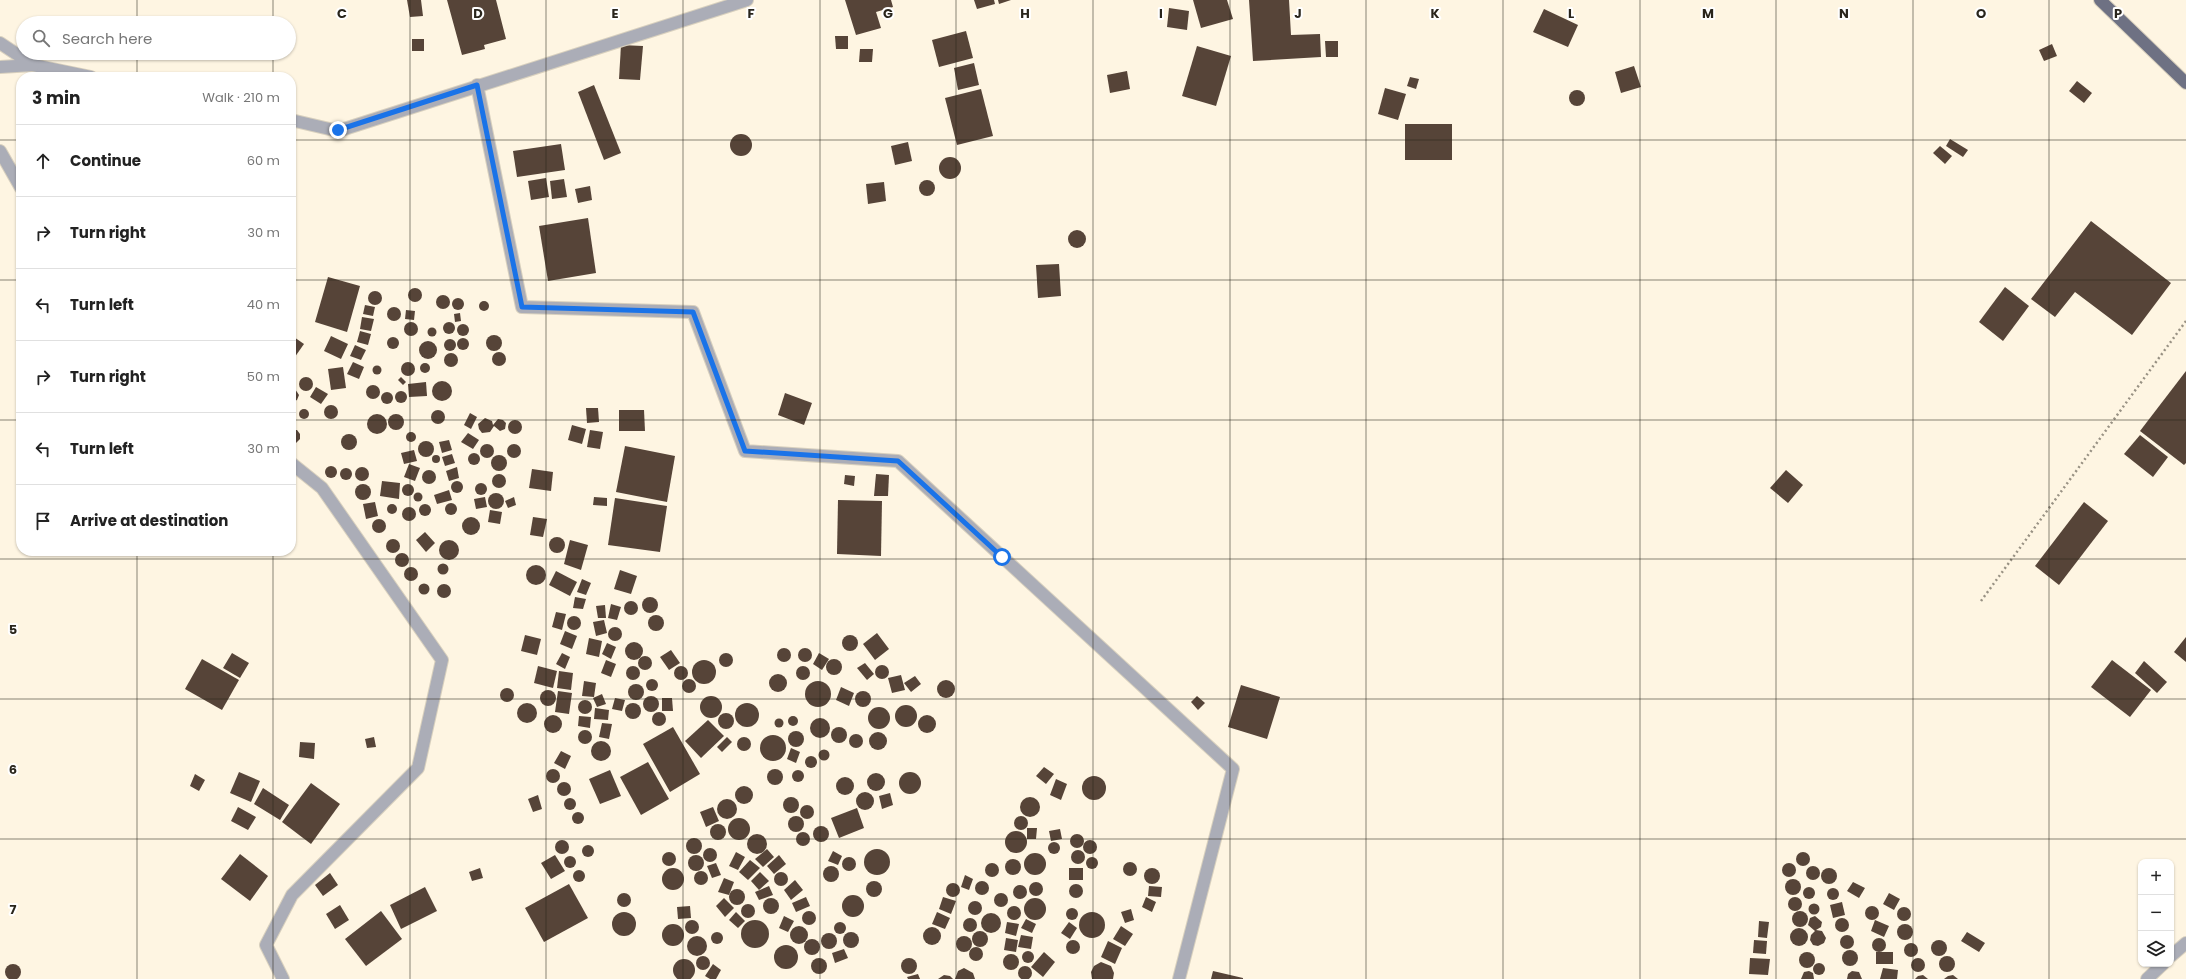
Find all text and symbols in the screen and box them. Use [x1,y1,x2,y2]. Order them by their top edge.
text: C [337,4,347,23]
text: D [473,4,483,23]
text: E [611,4,619,23]
text: F [747,4,755,23]
text: G [883,4,893,23]
text: H [1020,4,1030,23]
text: I [1159,4,1163,23]
text: J [1294,4,1302,23]
text: K [1430,4,1440,23]
text: L [1568,4,1574,23]
text: M [1702,4,1714,23]
text: N [1839,4,1849,23]
text: O [1976,4,1986,23]
text: P [2114,4,2122,23]
search box [16,16,296,60]
icon: search [30,27,52,49]
text: Search here [62,28,152,49]
text: 3 min [32,86,80,110]
text: Walk · 210 m [202,88,280,107]
route end [329,121,347,139]
icon: ahead [32,150,54,172]
text: Continue [70,150,141,171]
text: 60 m [247,151,280,170]
icon: right [32,222,54,244]
text: Turn right [70,222,146,243]
text: 30 m [247,223,280,242]
icon: left [32,294,54,316]
text: Turn left [70,294,134,315]
text: 40 m [247,295,280,314]
icon: right [32,366,54,388]
text: Turn right [70,366,146,387]
text: 50 m [247,367,280,386]
icon: left [32,438,54,460]
text: Turn left [70,438,134,459]
text: 30 m [247,439,280,458]
icon: arrive [32,510,54,532]
text: Arrive at destination [70,510,228,531]
route start [993,548,1011,566]
text: 5 [9,620,17,639]
text: 6 [9,760,17,779]
map controls [2138,859,2174,967]
button: + [2138,859,2174,895]
button: − [2138,895,2174,931]
text: 7 [10,900,17,919]
button: layers [2138,931,2174,967]

